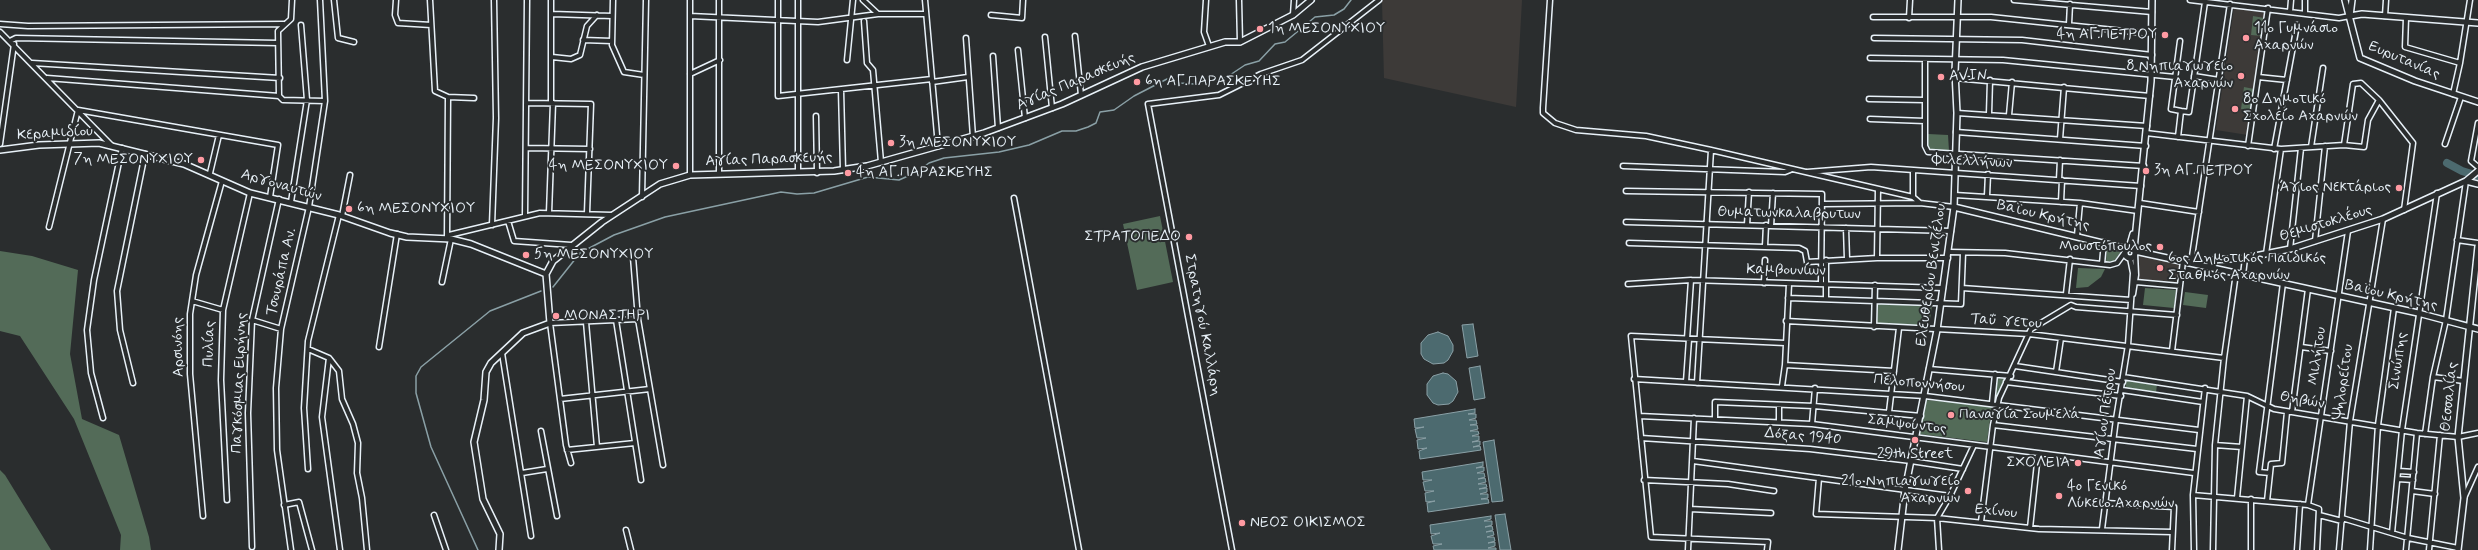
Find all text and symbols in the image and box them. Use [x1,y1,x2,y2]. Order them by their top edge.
place label: 1η ΜΕΣΟΝΥΧΙΟΥ [1268,20,1385,38]
place label: 11ο Γυμνάσιο Αχαρνών [2254,20,2338,55]
marker: 1η ΜΕΣΟΝΥΧΙΟΥ [1255,24,1265,34]
place label: 4η ΑΓ.ΠΕΤΡΟΥ [2056,26,2157,44]
marker: 4η ΑΓ.ΠΕΤΡΟΥ [2160,30,2170,40]
marker: 11ο Γυμνάσιο Αχαρνών [2241,33,2251,43]
street label: Ευρυτανίας [2366,38,2442,84]
street label: Αγίας Παρασκευής [1014,49,1138,115]
place label: 8 Νηπιαγωγείο Αχαρνών [2126,58,2233,93]
place label: AVIN [1949,68,1987,86]
marker: 8 Νηπιαγωγείο Αχαρνών [2236,71,2246,81]
marker: AVIN [1936,72,1946,82]
place label: 6η ΑΓ.ΠΑΡΑΣΚΕΥΗΣ [1145,73,1281,91]
marker: 6η ΑΓ.ΠΑΡΑΣΚΕΥΗΣ [1132,77,1142,87]
place label: 8ο Δημοτικό Σχολείο Αχαρνών [2243,91,2358,126]
marker: 8ο Δημοτικό Σχολείο Αχαρνών [2230,104,2240,114]
street label: Κεραμιδίου [17,123,93,145]
place label: 3η ΜΕΣΟΝΥΧΙΟΥ [899,134,1016,152]
marker: 3η ΜΕΣΟΝΥΧΙΟΥ [886,138,896,148]
street label: Αγίας Παρασκευής [705,149,833,171]
place label: 7η ΜΕΣΟΝΥΧΙΟΥ [73,151,193,169]
street label: Φιλελλήνων [1931,151,2013,173]
marker: 7η ΜΕΣΟΝΥΧΙΟΥ [196,155,206,165]
place label: 4η ΜΕΣΟΝΥΧΙΟΥ [549,157,668,175]
marker: 4η ΜΕΣΟΝΥΧΙΟΥ [671,161,681,171]
place label: 3η ΑΓ.ΠΕΤΡΟΥ [2154,162,2253,180]
place label: 4η ΑΓ.ΠΑΡΑΣΚΕΥΗΣ [856,164,993,182]
street label: Αργοναυτών [239,166,323,206]
marker: 3η ΑΓ.ΠΕΤΡΟΥ [2141,166,2151,176]
marker: 4η ΑΓ.ΠΑΡΑΣΚΕΥΗΣ [843,168,853,178]
place label: Άγιος Νεκτάριος [2280,179,2391,197]
marker: Άγιος Νεκτάριος [2394,183,2404,193]
street label: Βαϊου Κρήτης [1995,197,2091,235]
place label: 6η ΜΕΣΟΝΥΧΙΟΥ [357,200,475,218]
street label: Θεμιστοκλέους [2277,201,2375,247]
street label: Ελευθερίου Βενιζέλου [1913,203,1951,347]
marker: 6η ΜΕΣΟΝΥΧΙΟΥ [344,204,354,214]
street label: Θυματωνκαλαβρυτων [1717,204,1861,224]
street label: Τσουράπα Αν. [263,226,301,318]
place label: ΣΤΡΑΤΟΠΕΔΟ [1085,228,1181,246]
marker: ΣΤΡΑΤΟΠΕΔΟ [1184,232,1194,242]
place label: Μουστόπουλος [2059,238,2152,256]
marker: Μουστόπουλος [2155,242,2165,252]
place label: 5η ΜΕΣΟΝΥΧΙΟΥ [534,246,653,264]
marker: 5η ΜΕΣΟΝΥΧΙΟΥ [521,250,531,260]
place label: 6ος Δημοτικός Παιδικός Σταθμός Αχαρνών [2168,250,2326,285]
street label: Στρατηγού Καλλάρη [1179,253,1225,397]
street label: Καμβουνίων [1746,261,1826,281]
marker: 6ος Δημοτικός Παιδικός Σταθμός Αχαρνών [2155,263,2165,273]
street label: Βαϊου Κρήτης [2343,277,2439,315]
place label: ΜΟΝΑΣΤΗΡΙ [564,307,650,325]
marker: ΜΟΝΑΣΤΗΡΙ [551,311,561,321]
street label: Ταΰγετου [1970,311,2042,333]
street label: Παγκόσμιας Ειρήνης [229,312,251,454]
street label: Αρσινόης [169,317,189,377]
street label: Πυλίας [200,320,220,368]
street label: Μιλήτου [2305,326,2331,386]
street label: Σινώπης [2386,331,2412,391]
street label: Ψηλορείτου [2330,343,2358,421]
street label: Θεσσαλίας [2437,361,2463,433]
street label: Αγίου Πέτρου [2091,367,2121,459]
street label: Πελοποννήσου [1873,371,1965,397]
street label: Θηβών [2278,388,2326,414]
place label: Παναγία Σουμελά [1959,406,2080,424]
marker: Παναγία Σουμελά [1946,410,1956,420]
street label: Σαμψούντος [1866,411,1948,439]
street label: Δόξας 1940 [1764,425,1842,449]
marker: 29th Street [1910,435,1920,445]
place label: 29th Street [1877,446,1953,464]
place label: ΣΧΟΛΕΙΑ [2007,454,2070,472]
marker: ΣΧΟΛΕΙΑ [2073,458,2083,468]
place label: 21ο Νηπιαγωγείο Αχαρνών [1841,473,1960,508]
place label: 4o Γενικό Λύκειο Αχαρνών [2067,478,2174,513]
marker: 21ο Νηπιαγωγείο Αχαρνών [1963,486,1973,496]
marker: 4o Γενικό Λύκειο Αχαρνών [2054,491,2064,501]
street label: Εχίνου [1974,501,2018,523]
place label: ΝΕΟΣ ΟΙΚΙΣΜΟΣ [1250,514,1366,532]
marker: ΝΕΟΣ ΟΙΚΙΣΜΟΣ [1237,518,1247,528]

